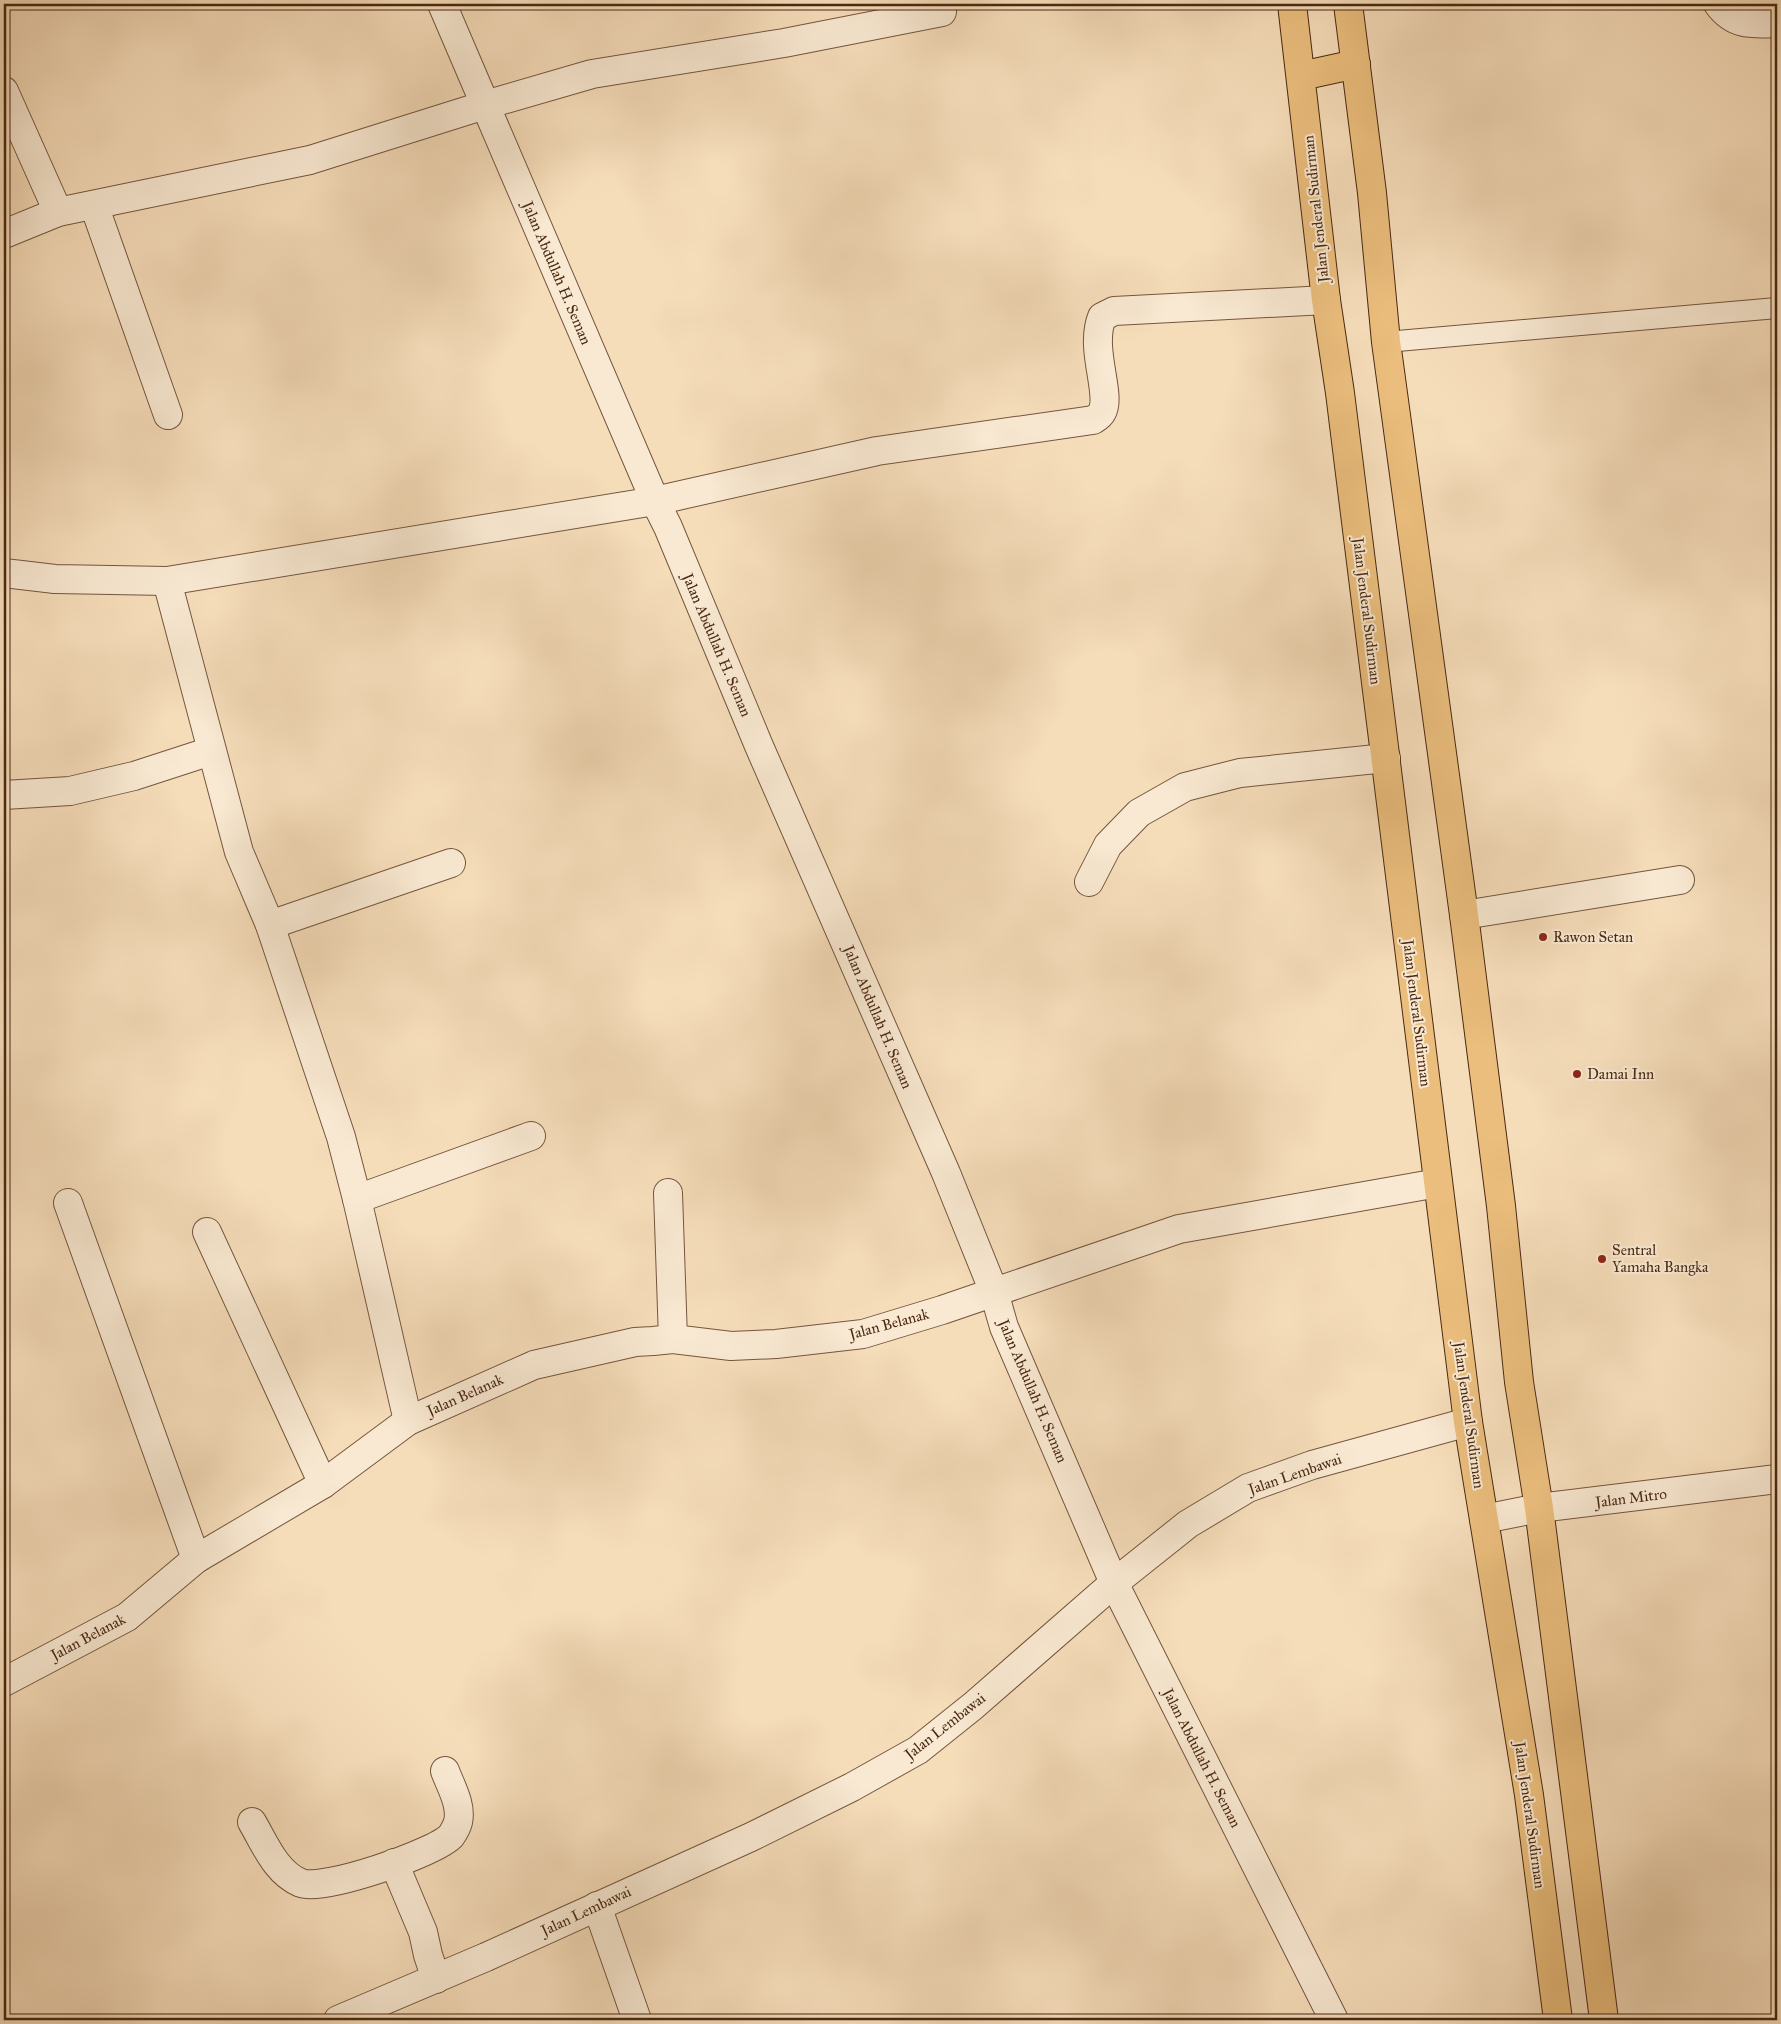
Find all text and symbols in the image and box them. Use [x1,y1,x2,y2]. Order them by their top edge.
street label: Jalan Jenderal Sudirman [1299,134,1334,285]
street label: Jalan Abdullah H. Seman [517,197,595,348]
street label: Jalan Jenderal Sudirman [1348,535,1385,686]
street label: Jalan Abdullah H. Seman [677,569,755,720]
place label: Rawon Setan [1553,928,1633,946]
marker: Rawon Setan [1537,931,1549,943]
street label: Jalan Jenderal Sudirman [1398,937,1435,1088]
street label: Jalan Abdullah H. Seman [838,941,916,1092]
place label: Damai Inn [1587,1065,1654,1083]
marker: Damai Inn [1571,1068,1583,1080]
place label: Sentral Yamaha Bangka [1612,1241,1709,1276]
marker: Sentral Yamaha Bangka [1596,1253,1608,1265]
street label: Jalan Belanak [845,1305,931,1345]
street label: Jalan Abdullah H. Seman [993,1315,1071,1466]
street label: Jalan Jenderal Sudirman [1449,1339,1488,1490]
street label: Jalan Belanak [422,1370,506,1422]
street label: Jalan Lembawai [1244,1450,1344,1500]
street label: Jalan Mitro [1592,1485,1668,1513]
street label: Jalan Belanak [46,1610,129,1666]
street label: Jalan Abdullah H. Seman [1157,1684,1245,1831]
street label: Jalan Lembawai [900,1689,990,1765]
street label: Jalan Jenderal Sudirman [1510,1739,1549,1890]
street label: Jalan Lembawai [536,1882,634,1941]

